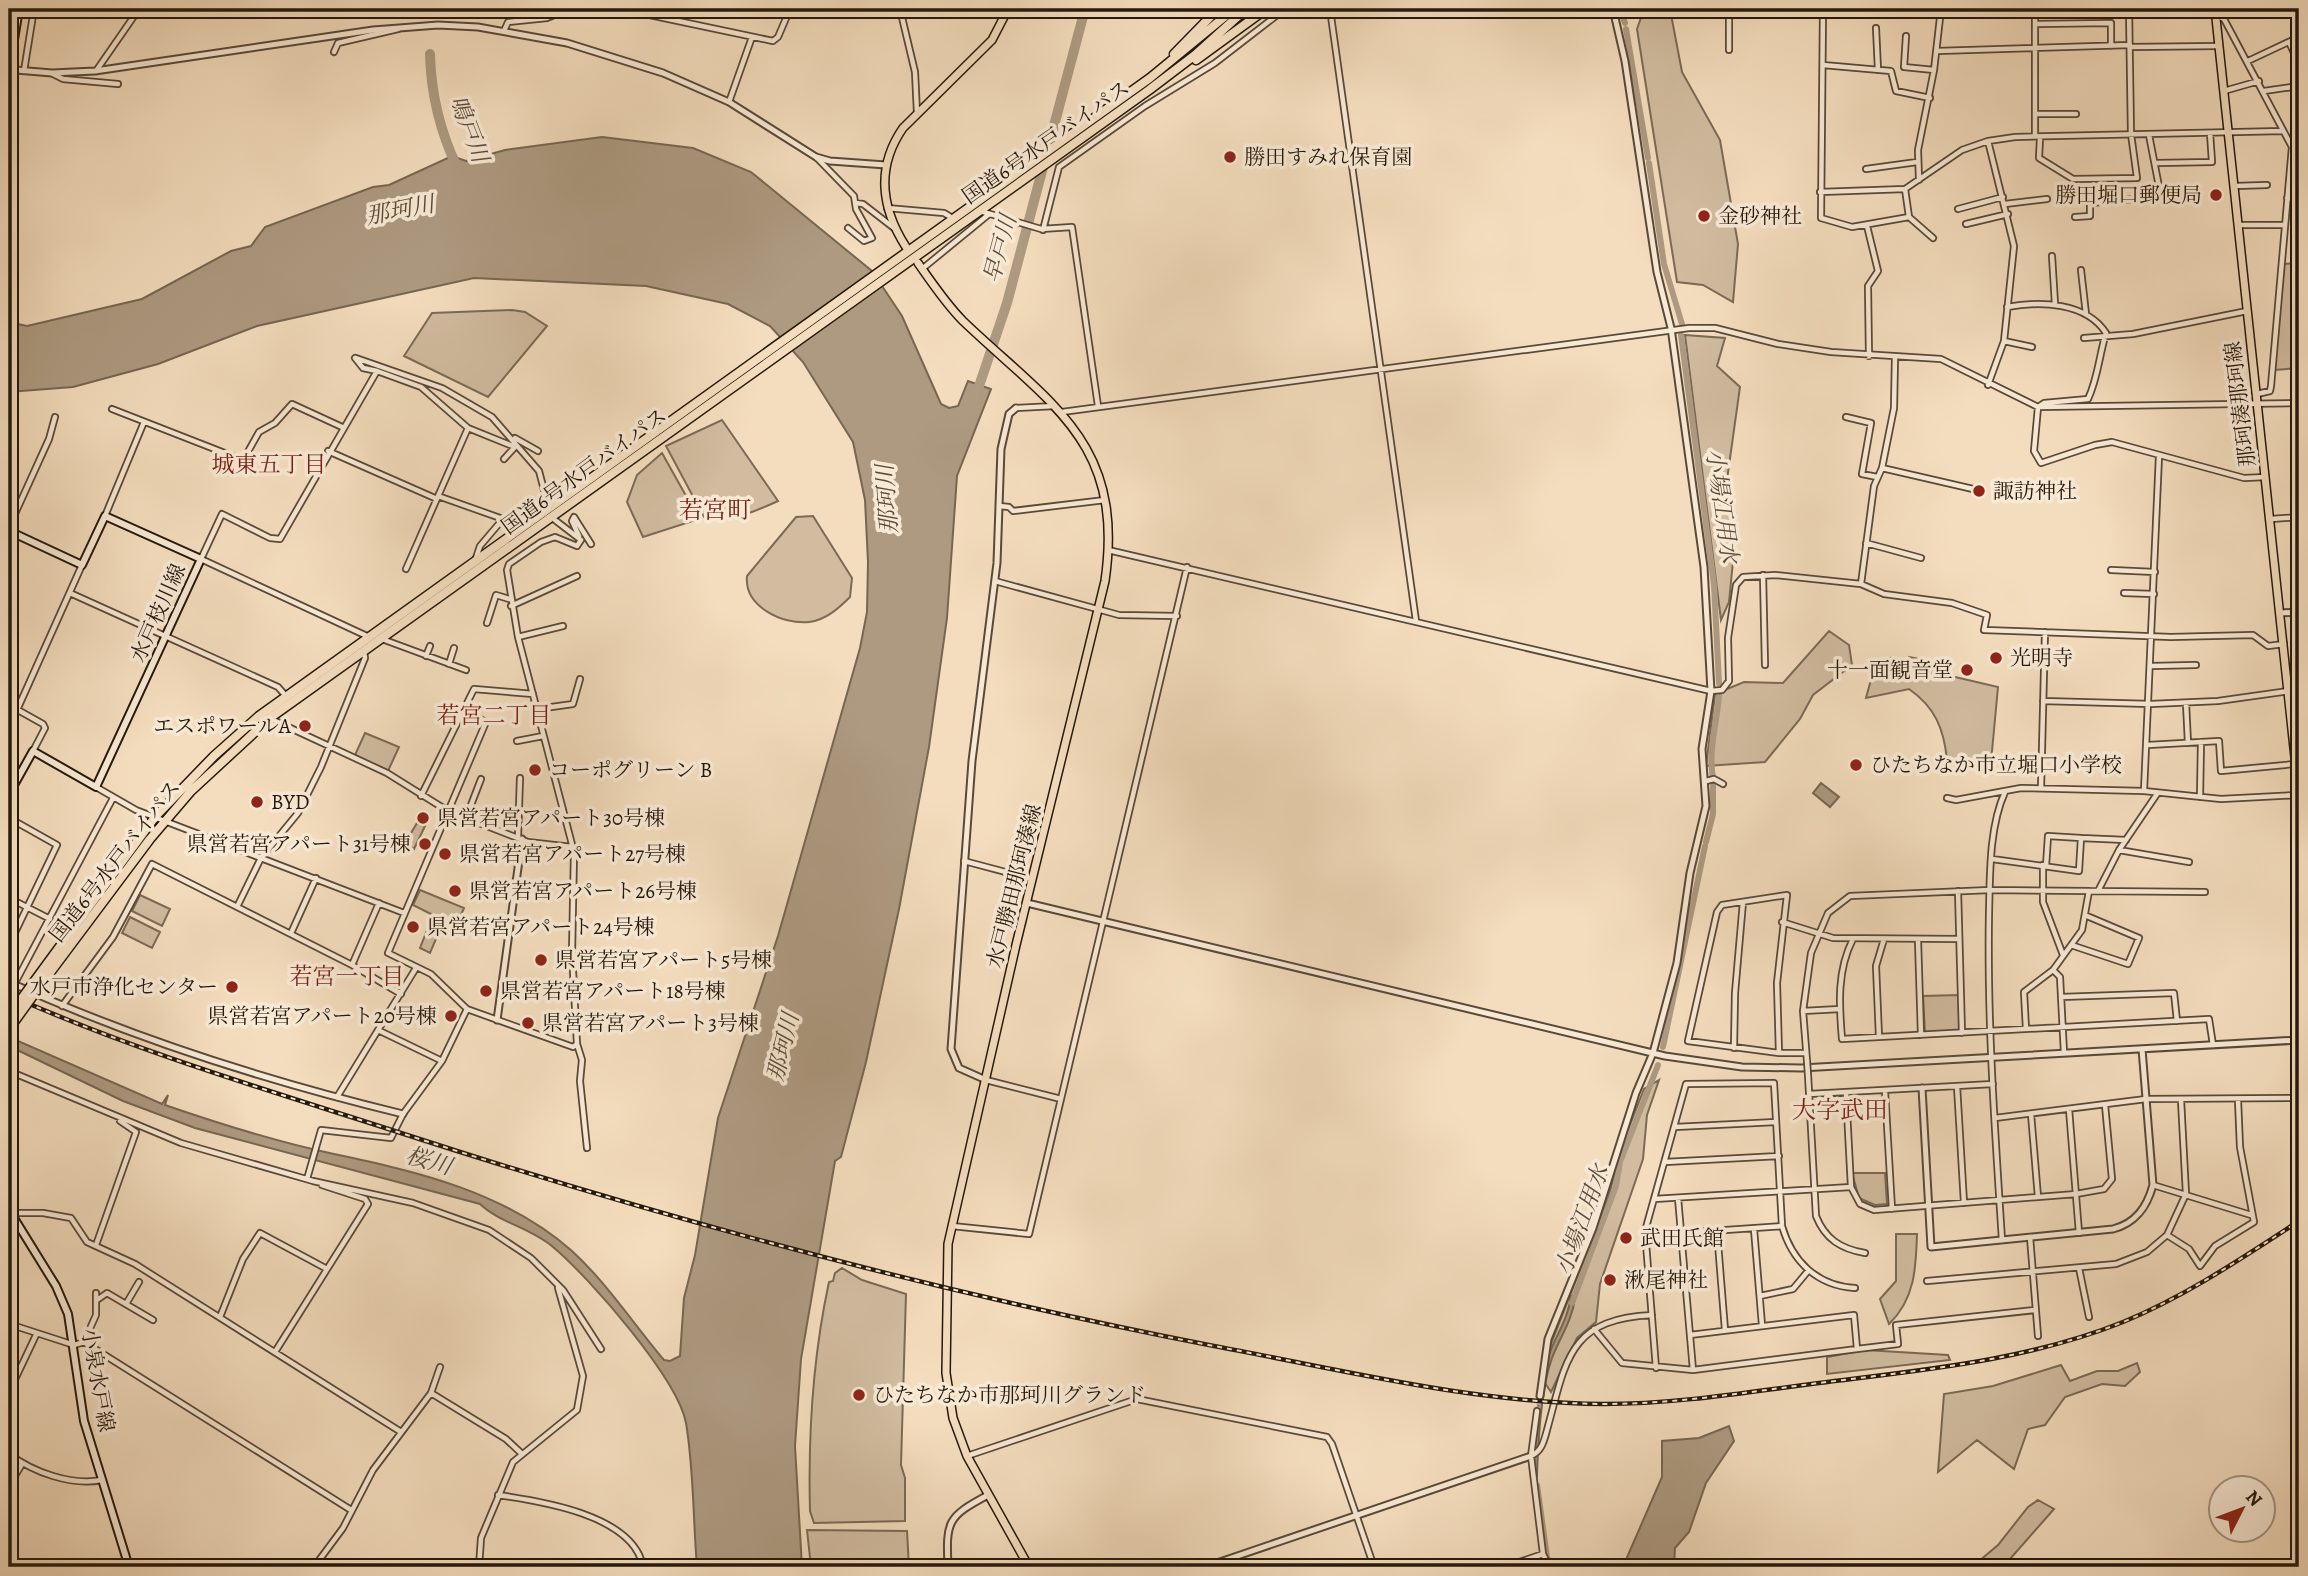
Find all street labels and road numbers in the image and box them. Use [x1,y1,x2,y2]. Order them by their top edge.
street label: 国道6号水戸バイパス [957,74,1135,210]
street label: 那珂湊那珂線 [2218,340,2262,468]
street label: 国道6号水戸バイパス [496,401,672,541]
street label: 水戸枝川線 [124,559,192,667]
street label: 国道6号水戸バイパス [43,774,187,948]
street label: 水戸勝田那珂湊線 [980,801,1048,971]
street label: 小泉水戸線 [75,1326,121,1434]

